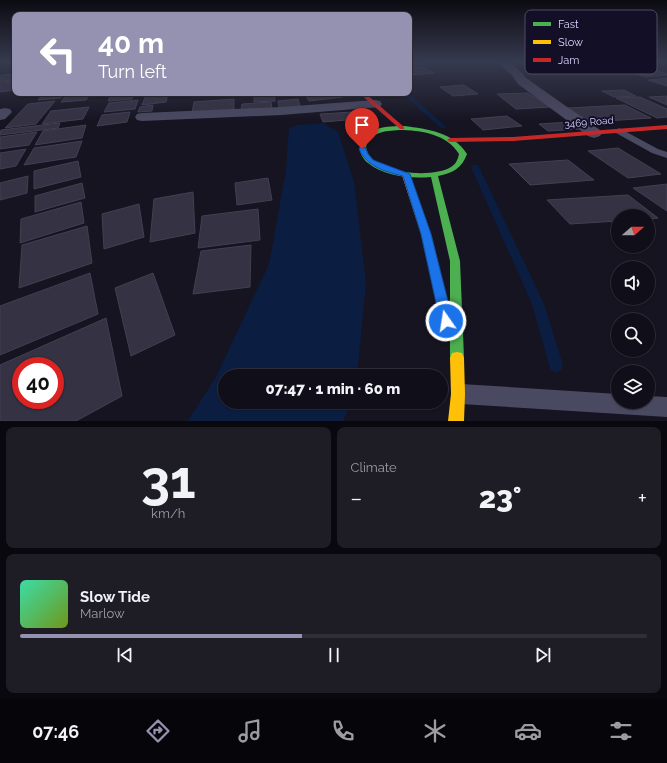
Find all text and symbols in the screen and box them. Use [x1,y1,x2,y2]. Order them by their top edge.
legend [525,10,657,74]
text: Fast [558,18,579,31]
text: 40 m [98,27,164,60]
icon: left [32,28,84,80]
text: Slow [558,36,583,49]
text: Jam [558,54,579,67]
text: Turn left [98,61,167,82]
pin [345,108,379,149]
icon: arrive [351,114,373,136]
street label: 3469 Road [564,114,614,130]
north arrow [611,209,655,253]
map controls [611,209,655,409]
button: sound [611,261,655,305]
position arrow [425,300,467,342]
button: search [611,313,655,357]
speed limit sign: 40 [12,357,64,409]
button: layers [611,365,655,409]
text: 07:47 · 1 min · 60 m [266,380,400,398]
text: 31 [141,449,196,510]
text: Climate [351,460,397,475]
text: 23° [479,480,522,515]
text: − [351,485,362,511]
text: + [638,485,647,511]
text: km/h [151,506,185,521]
text: Slow Tide [80,588,150,606]
text: Marlow [80,606,125,621]
icon: previous [114,644,136,666]
icon: pause [323,644,345,666]
icon: next [532,644,554,666]
icon: directions [144,717,172,745]
icon: music [236,717,264,745]
icon: phone [329,717,357,745]
icon: climate [421,717,449,745]
icon: car [514,717,542,745]
icon: filters [607,717,635,745]
text: 07:46 [32,721,79,742]

